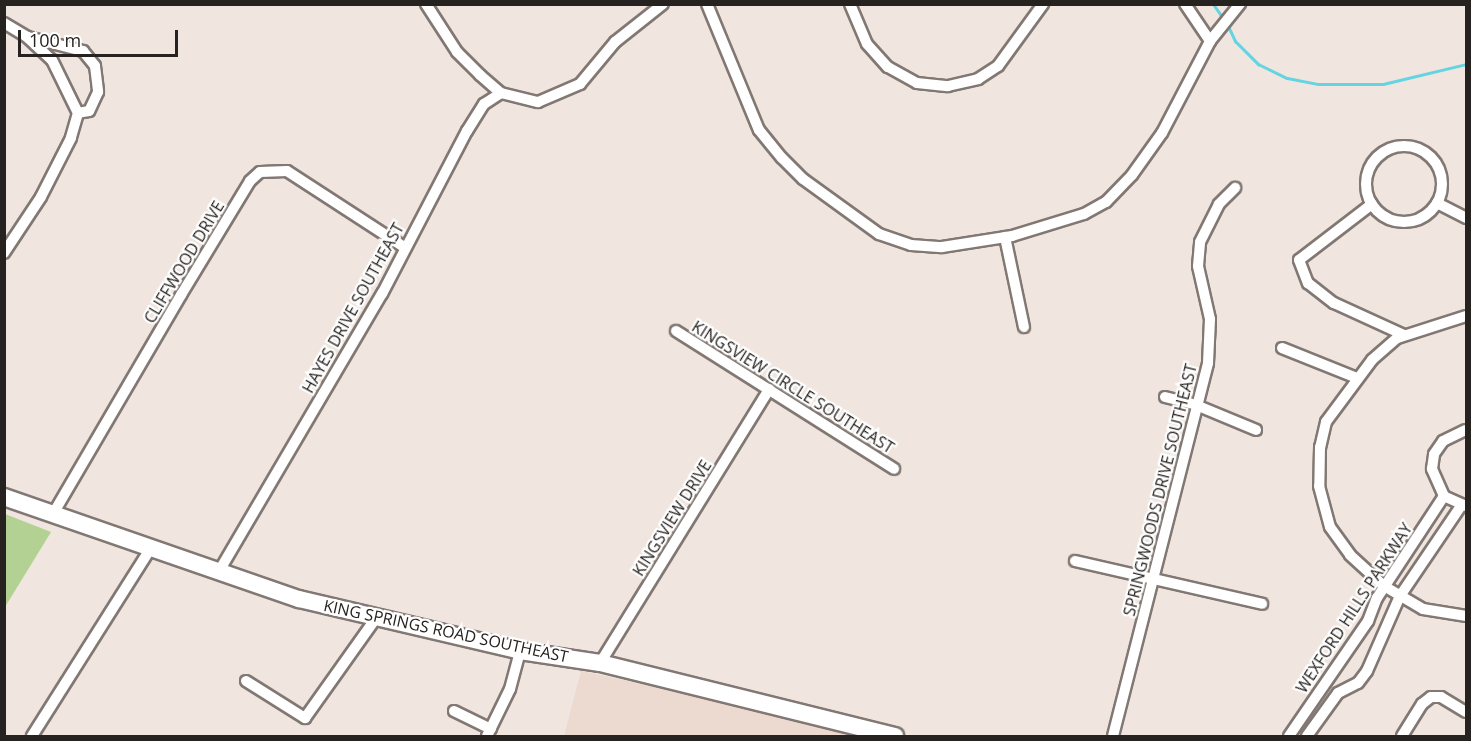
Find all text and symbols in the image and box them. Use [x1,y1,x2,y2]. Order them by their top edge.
scale bar [21,18,182,56]
text: 100 m [29,28,81,52]
street label: CLIFFWOOD DRIVE [140,197,228,327]
street label: HAYES DRIVE SOUTHEAST [298,220,408,396]
street label: KINGSVIEW CIRCLE SOUTHEAST [688,317,898,457]
street label: SPRINGWOODS DRIVE SOUTHEAST [1119,362,1201,618]
street label: KINGSVIEW DRIVE [629,457,715,579]
street label: WEXFORD HILLS PARKWAY [1292,520,1416,696]
street label: KING SPRINGS ROAD SOUTHEAST [322,596,570,666]

